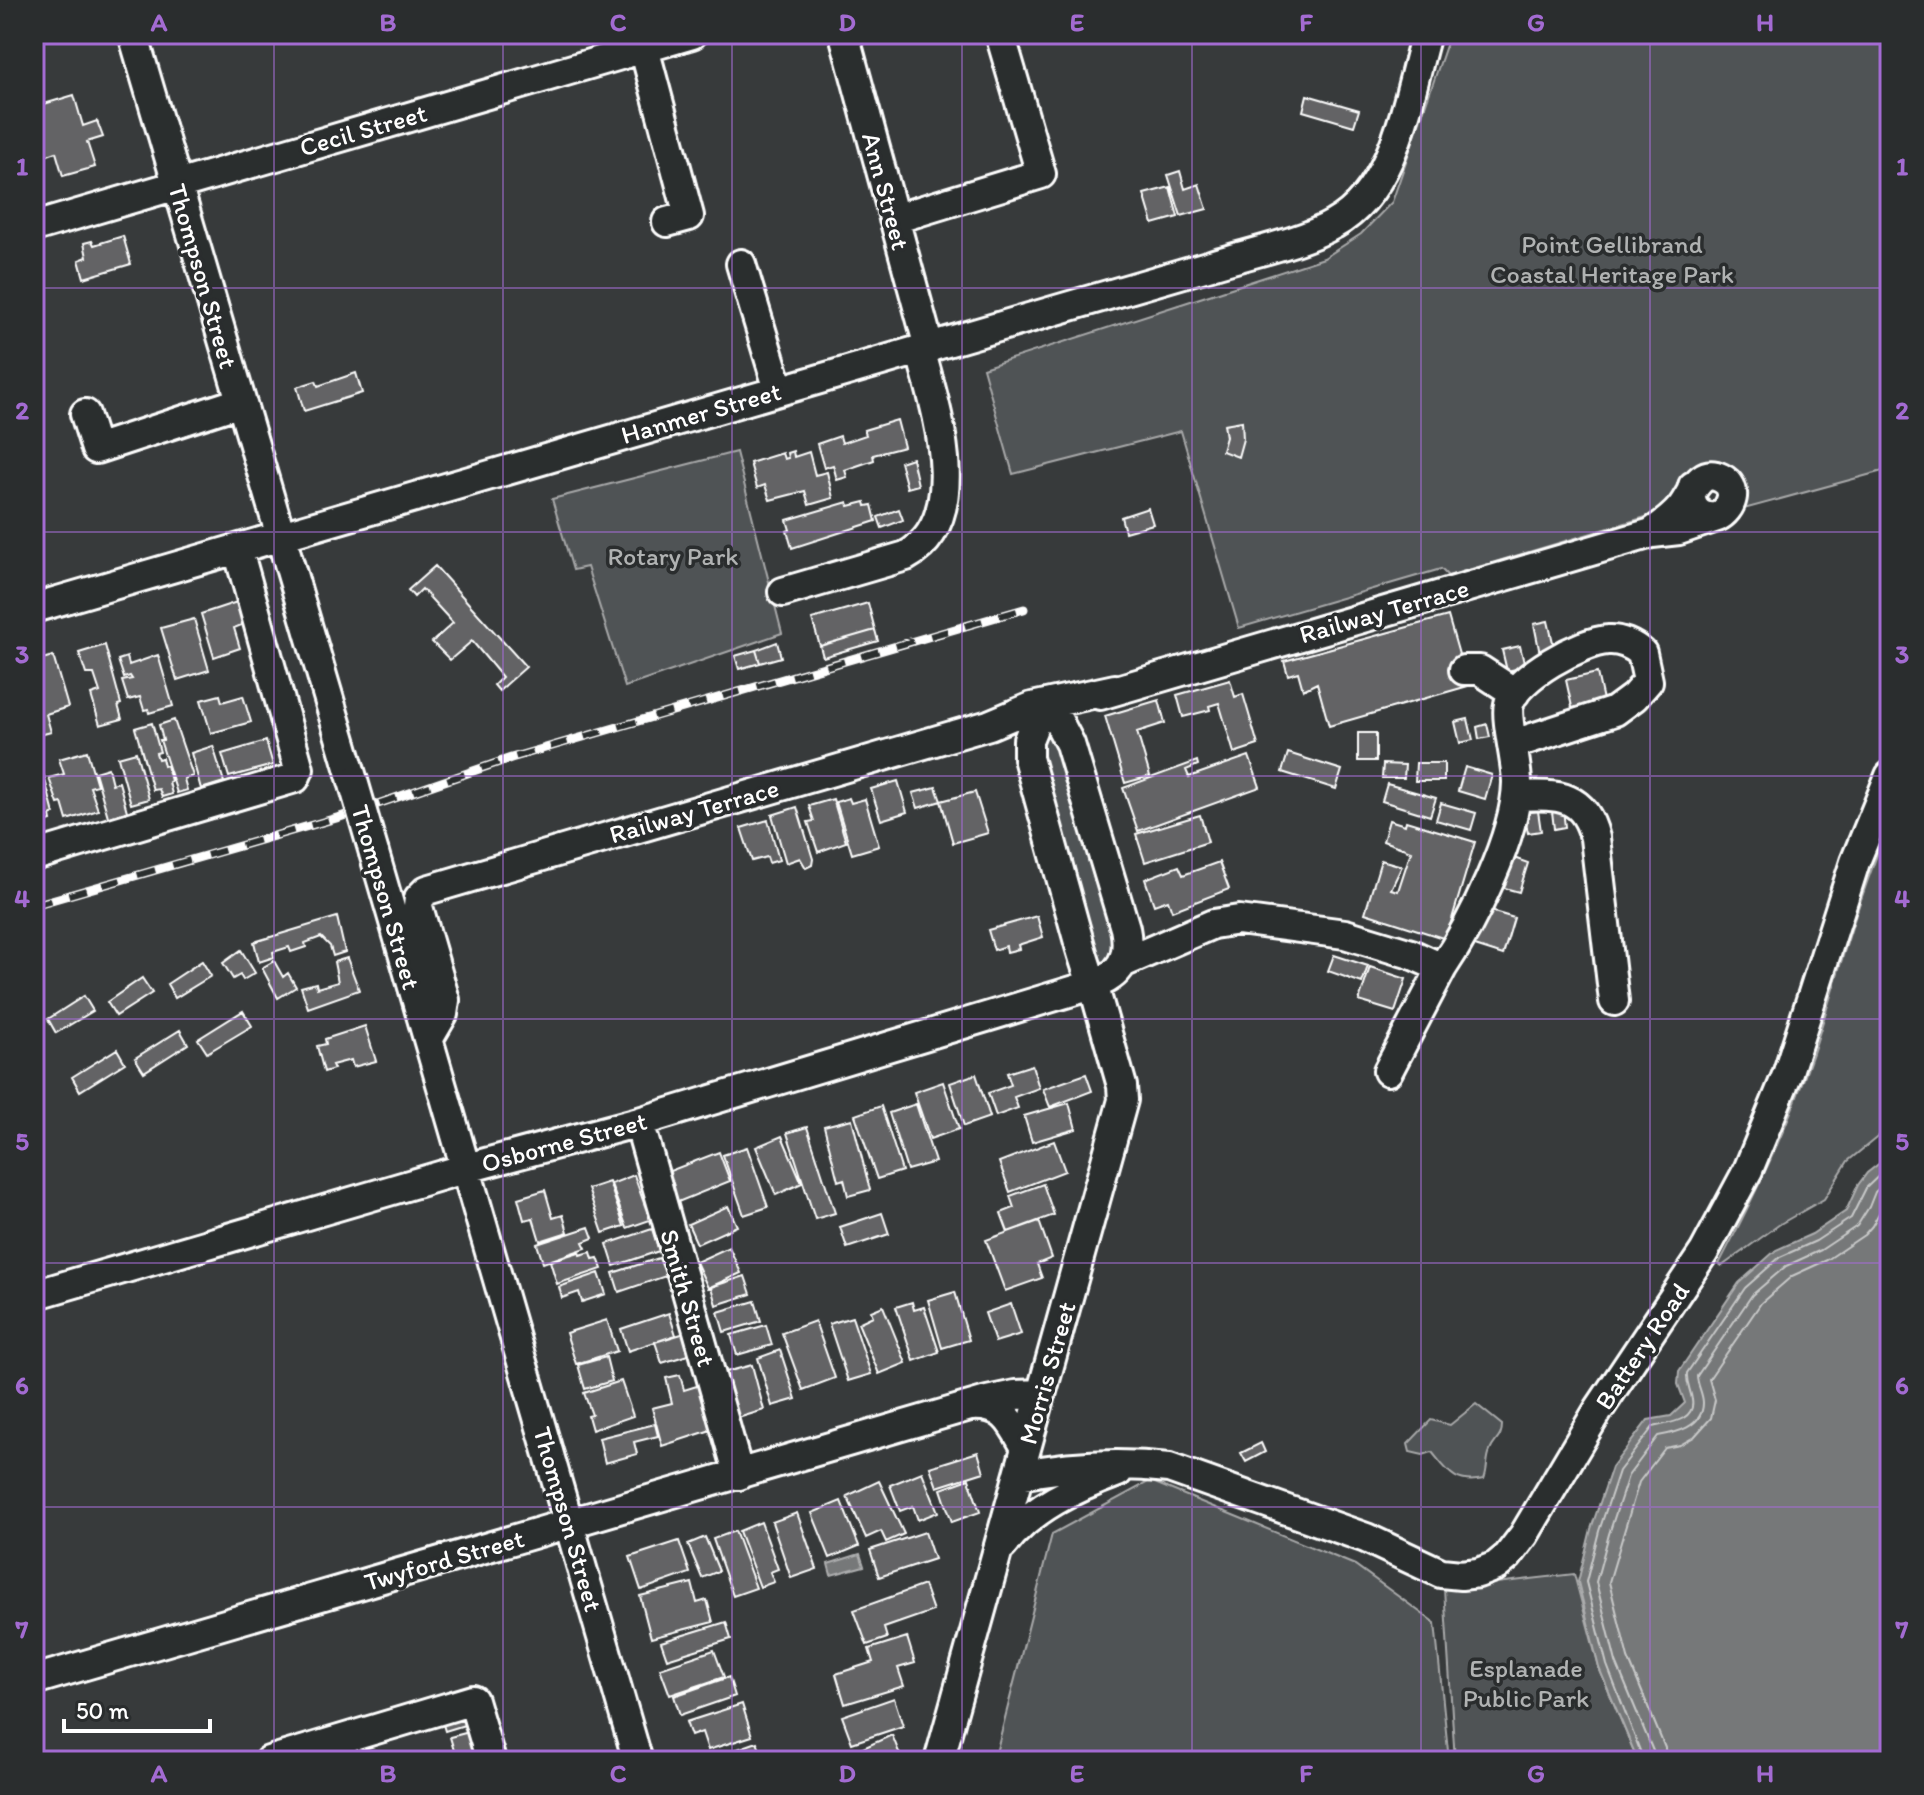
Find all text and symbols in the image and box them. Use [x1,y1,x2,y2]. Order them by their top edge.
text: A [150,6,168,38]
text: B [380,6,397,38]
text: C [610,6,627,38]
text: D [838,6,856,38]
text: E [1070,6,1084,38]
text: F [1299,6,1313,38]
text: G [1527,6,1545,38]
text: H [1756,6,1774,38]
street label: Cecil Street [296,97,430,163]
street label: Ann Street [855,129,917,253]
text: 1 [16,150,28,182]
text: 1 [1896,150,1908,182]
street label: Thompson Street [161,180,245,372]
park label: Point Gellibrand Coastal Heritage Park [1490,228,1734,290]
street label: Hanmer Street [617,375,785,451]
text: 2 [15,394,29,426]
text: 2 [1895,394,1909,426]
park label: Rotary Park [607,540,739,572]
street label: Railway Terrace [1296,572,1472,650]
text: 3 [15,638,29,670]
text: 3 [1895,638,1909,670]
street label: Railway Terrace [606,772,782,850]
street label: Thompson Street [344,801,428,993]
text: 4 [14,882,30,914]
text: 4 [1894,882,1910,914]
street label: Osborne Street [478,1105,650,1179]
text: 5 [15,1125,29,1157]
text: 5 [1895,1125,1909,1157]
street label: Smith Street [653,1226,723,1371]
street label: Battery Road [1588,1276,1696,1416]
street label: Morris Street [1011,1298,1083,1448]
text: 6 [15,1369,29,1401]
text: 6 [1895,1369,1909,1401]
street label: Thompson Street [526,1423,610,1615]
street label: Twyford Street [361,1522,528,1598]
text: 7 [15,1613,29,1645]
text: 7 [1895,1613,1909,1645]
park label: Esplanade Public Park [1463,1652,1589,1714]
scale bar [64,1683,210,1733]
text: 50 m [76,1696,129,1725]
text: A [150,1757,168,1789]
text: B [380,1757,397,1789]
text: C [610,1757,627,1789]
text: D [838,1757,856,1789]
text: E [1070,1757,1084,1789]
text: F [1299,1757,1313,1789]
text: G [1527,1757,1545,1789]
text: H [1756,1757,1774,1789]

